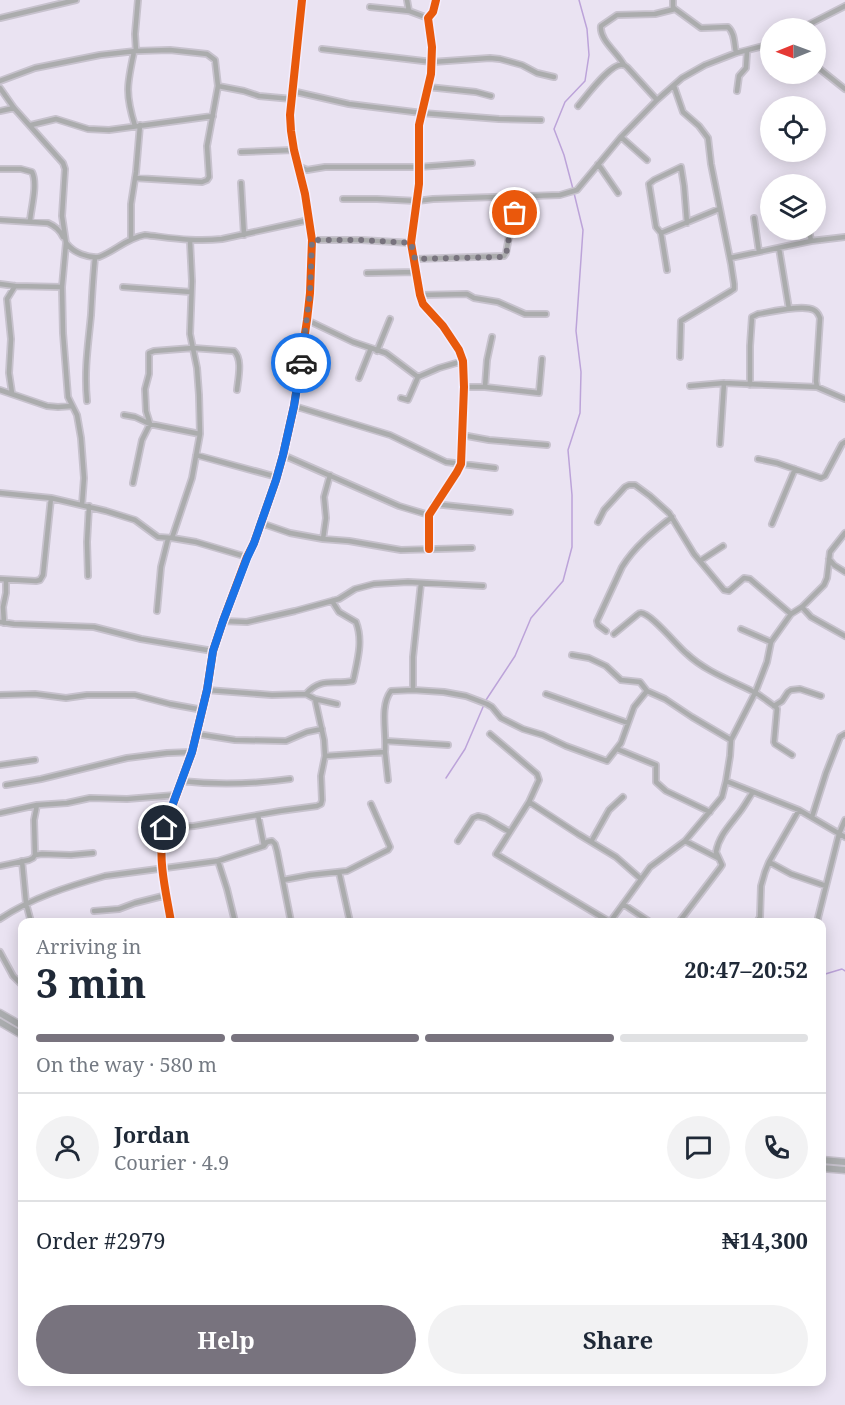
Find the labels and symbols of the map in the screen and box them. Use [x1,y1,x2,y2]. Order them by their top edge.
north arrow [760,18,826,84]
pin [489,187,540,238]
courier [271,333,331,393]
pin [138,802,189,853]

